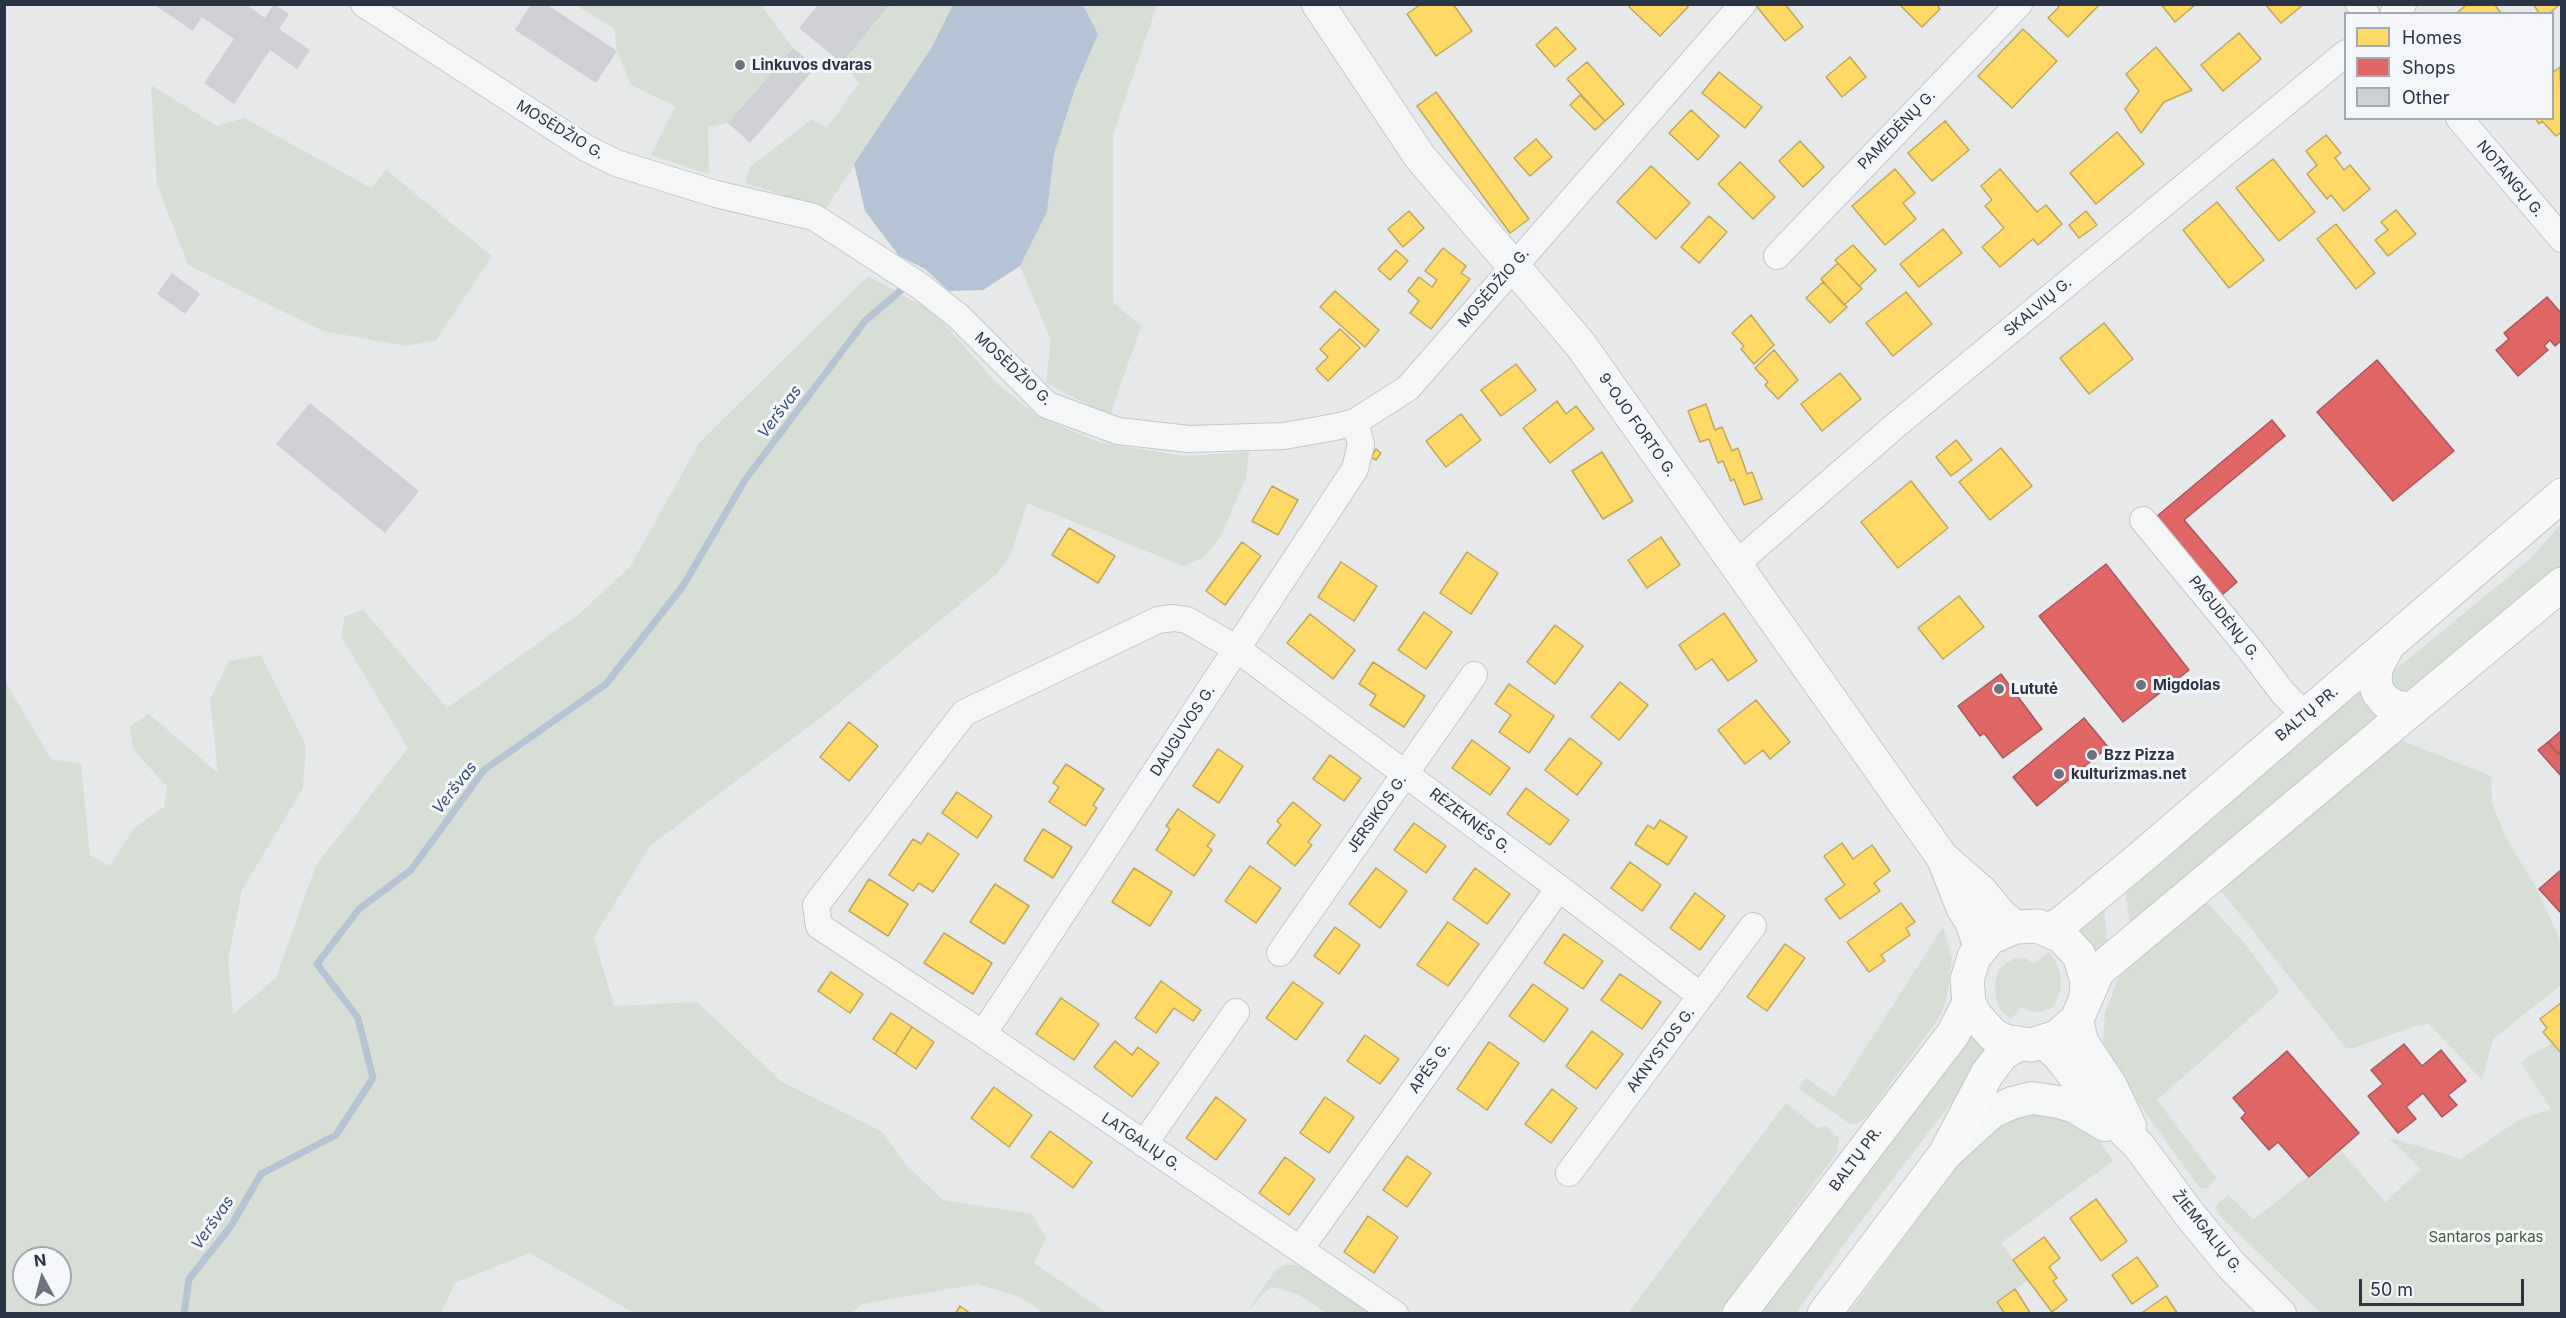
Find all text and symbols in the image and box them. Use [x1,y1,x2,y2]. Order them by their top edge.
legend [2344,12,2554,120]
text: Homes [2402,27,2462,48]
place label: Linkuvos dvaras [752,56,872,74]
text: Shops [2402,57,2456,78]
marker: Linkuvos dvaras [733,58,747,72]
street label: PAMEDĖNŲ G. [1855,87,1939,173]
text: Other [2402,87,2450,108]
street label: MOSĖDŽIO G. [513,97,607,163]
street label: NOTANGŲ G. [2473,137,2547,221]
street label: MOSĖDŽIO G. [1455,245,1533,331]
street label: SKALVIŲ G. [2001,273,2075,341]
street label: MOSĖDŽIO G. [971,329,1055,409]
street label: 9-OJO FORTO G. [1595,370,1679,480]
water label: Veršvas [754,382,806,442]
street label: PAGUDĖNŲ G. [2185,572,2263,664]
place label: Migdolas [2153,676,2220,694]
marker: Migdolas [2134,678,2148,692]
place label: Lututė [2011,680,2058,698]
street label: DAUGUVOS G. [1147,682,1219,780]
marker: Lututė [1992,682,2006,696]
street label: BALTŲ PR. [2272,683,2342,745]
place label: Bzz Pizza [2104,746,2174,764]
marker: Bzz Pizza [2085,748,2099,762]
water label: Veršvas [429,758,481,818]
place label: kulturizmas.net [2071,765,2187,783]
marker: kulturizmas.net [2052,767,2066,781]
street label: JERSIKOS G. [1343,771,1411,857]
street label: RĖZEKNĖS G. [1426,785,1514,857]
street label: AKNYSTOS G. [1623,1004,1699,1096]
street label: APĖS G. [1406,1039,1454,1097]
street label: LATGALIŲ G. [1098,1109,1184,1175]
street label: BALTŲ PR. [1826,1123,1886,1195]
street label: ŽIEMGALIŲ G. [2168,1187,2246,1277]
water label: Veršvas [188,1193,238,1253]
park label: Santaros parkas [2428,1228,2544,1246]
north arrow [12,1246,72,1306]
text: N [33,1249,47,1271]
scale bar [2362,1267,2527,1305]
text: 50 m [2370,1279,2413,1300]

